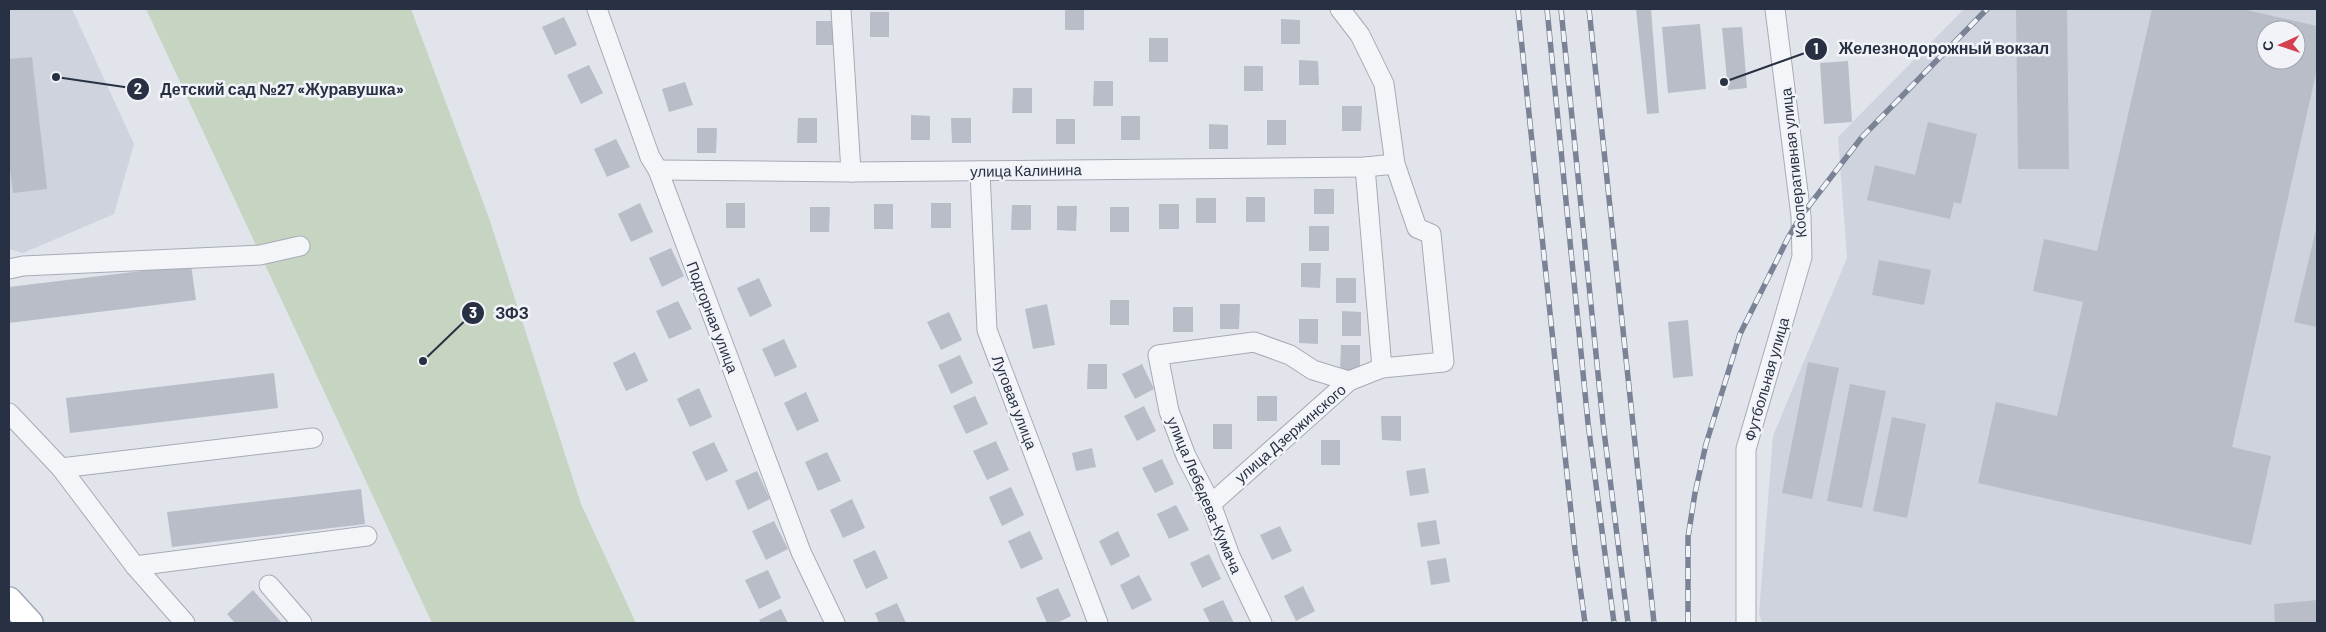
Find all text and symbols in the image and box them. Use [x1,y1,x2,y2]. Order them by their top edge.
north arrow [2256,20,2306,70]
callout: Железнодорожный вокзал [1804,33,2060,64]
text: Железнодорожный вокзал [1838,38,2049,57]
text: 1 [1813,39,1819,57]
text: С [2259,40,2276,51]
callout: Детский сад №27 «Журавушка» [125,73,414,104]
text: 2 [134,79,142,97]
text: Детский сад №27 «Журавушка» [160,79,404,98]
street label: Кооперативная улица [1776,87,1810,239]
street label: улица Калинина [970,160,1083,180]
street label: Подгорная улица [683,259,743,376]
callout: ЗФЗ [461,298,539,329]
text: 3 [469,303,477,321]
text: ЗФЗ [495,303,529,322]
street label: Футбольная улица [1740,314,1792,443]
street label: Луговая улица [989,352,1041,452]
street label: улица Дзержинского [1231,380,1349,486]
street label: улица Лебедева-Кумача [1164,414,1246,577]

